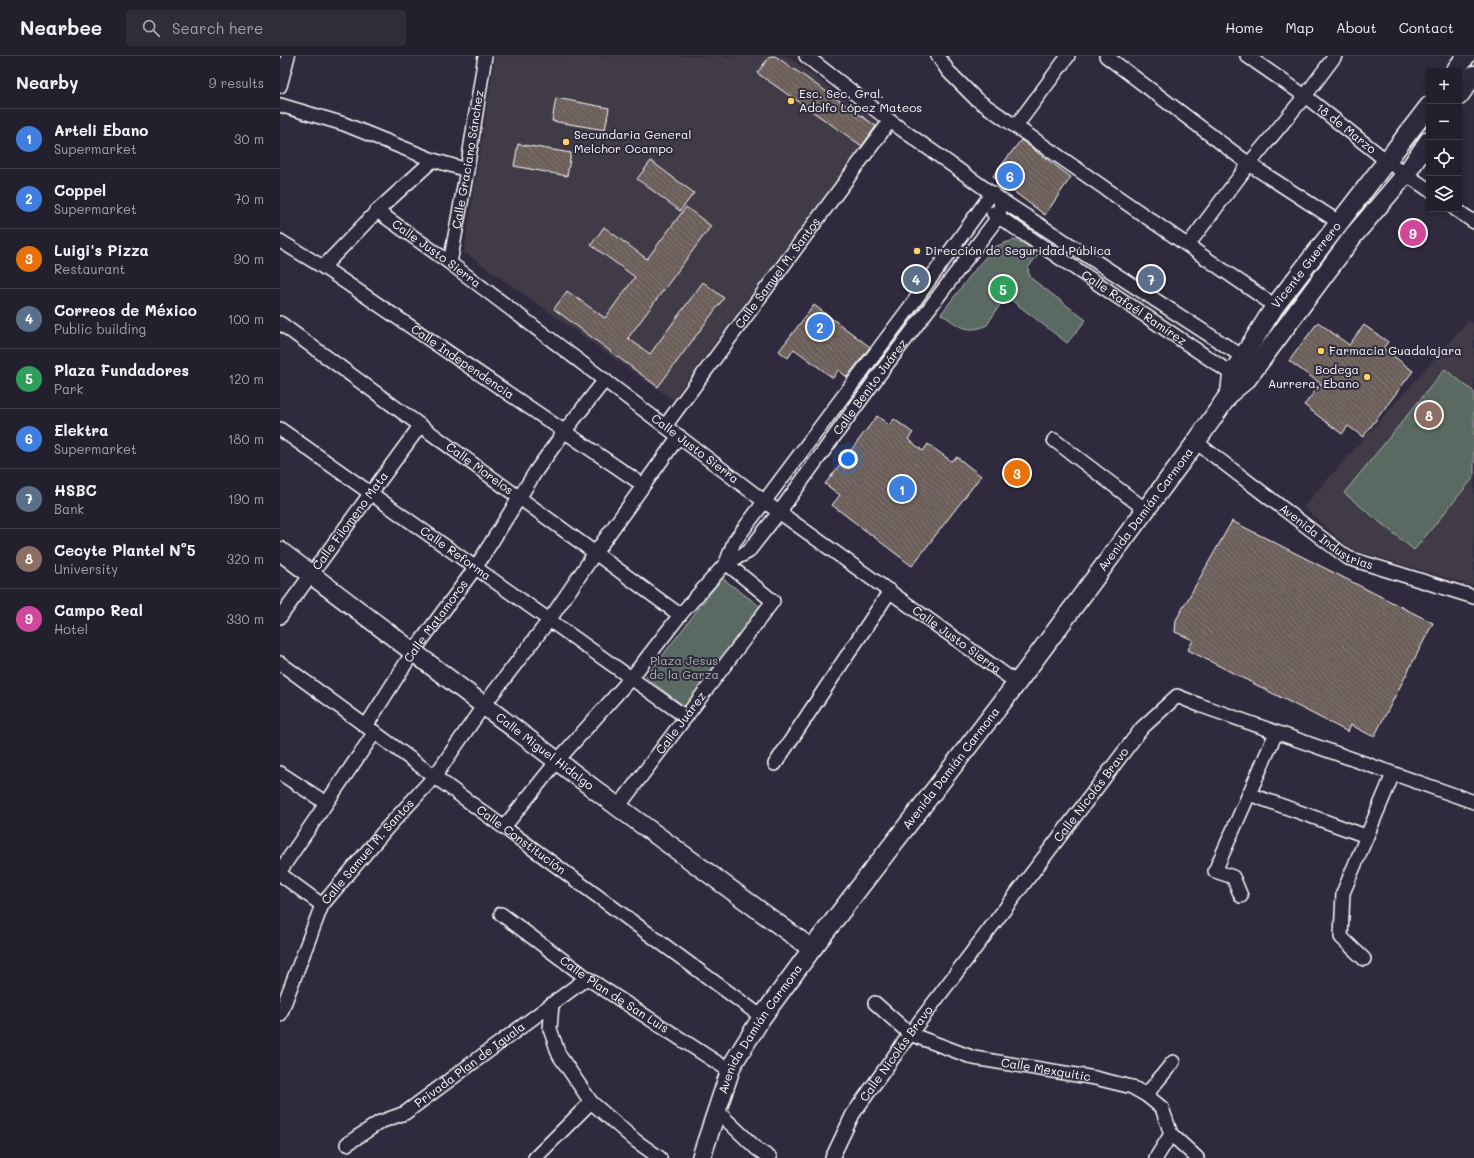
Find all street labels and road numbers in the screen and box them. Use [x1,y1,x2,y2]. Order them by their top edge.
street label: Calle Graciano Sánchez [447,89,487,230]
street label: 18 de Marzo [1313,99,1380,157]
street label: Calle Samuel M. Santos [731,214,823,331]
street label: Calle Justo Sierra [389,215,484,291]
street label: Vicente Guerrero [1267,218,1344,311]
street label: Calle Rafaél Ramírez [1079,266,1191,349]
street label: Calle Independencia [408,320,518,402]
street label: Calle Benito Juárez [829,335,910,438]
street label: Calle Justo Sierra [648,410,743,486]
street label: Calle Morelos [443,438,517,498]
street label: Avenida Damián Carmona [1094,444,1196,574]
street label: Calle Filomeno Mata [308,468,391,573]
street label: Avenida Industrias [1277,500,1376,572]
street label: Calle Reforma [417,522,495,583]
street label: Calle Matamoros [399,576,471,665]
street label: Calle Justo Sierra [909,601,1005,676]
street label: Calle Juárez [652,688,709,757]
street label: Avenida Damián Carmona [898,703,1003,832]
street label: Calle Miguel Hidalgo [493,708,597,793]
street label: Calle Nicolás Bravo [1049,744,1131,845]
street label: Calle Samuel M. Santos [317,795,417,907]
street label: Calle Constitución [474,801,569,877]
street label: Calle Plan de San Luis [557,952,672,1036]
street label: Avenida Damián Carmona [714,961,805,1096]
street label: Calle Nicolás Bravo [855,1002,936,1104]
street label: Privada Plan de Iguala [411,1018,528,1110]
street label: Calle Mexquitic [1000,1054,1092,1084]

